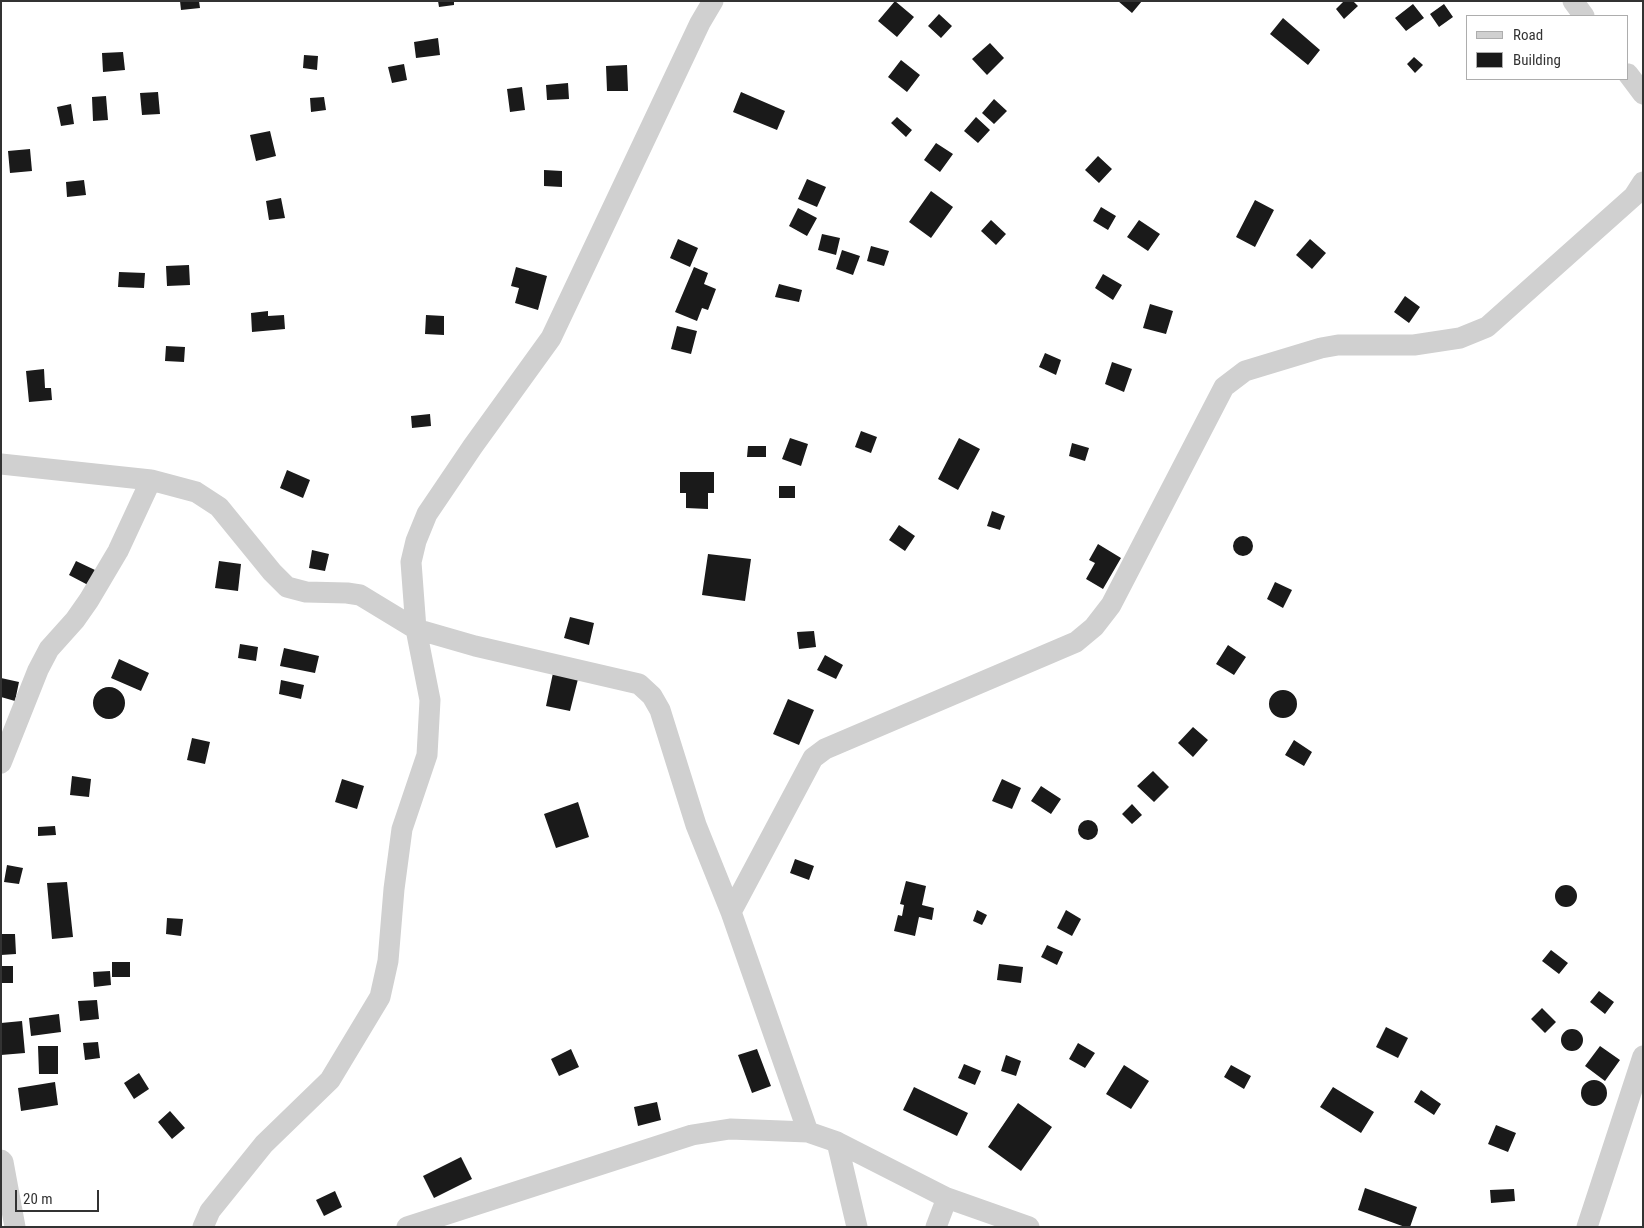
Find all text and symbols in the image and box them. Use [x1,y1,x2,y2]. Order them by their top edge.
legend [1466,15,1629,80]
text: Road [1513,26,1543,44]
text: Building [1513,51,1561,69]
scale bar [18,1180,101,1212]
text: 20 m [23,1190,53,1208]

